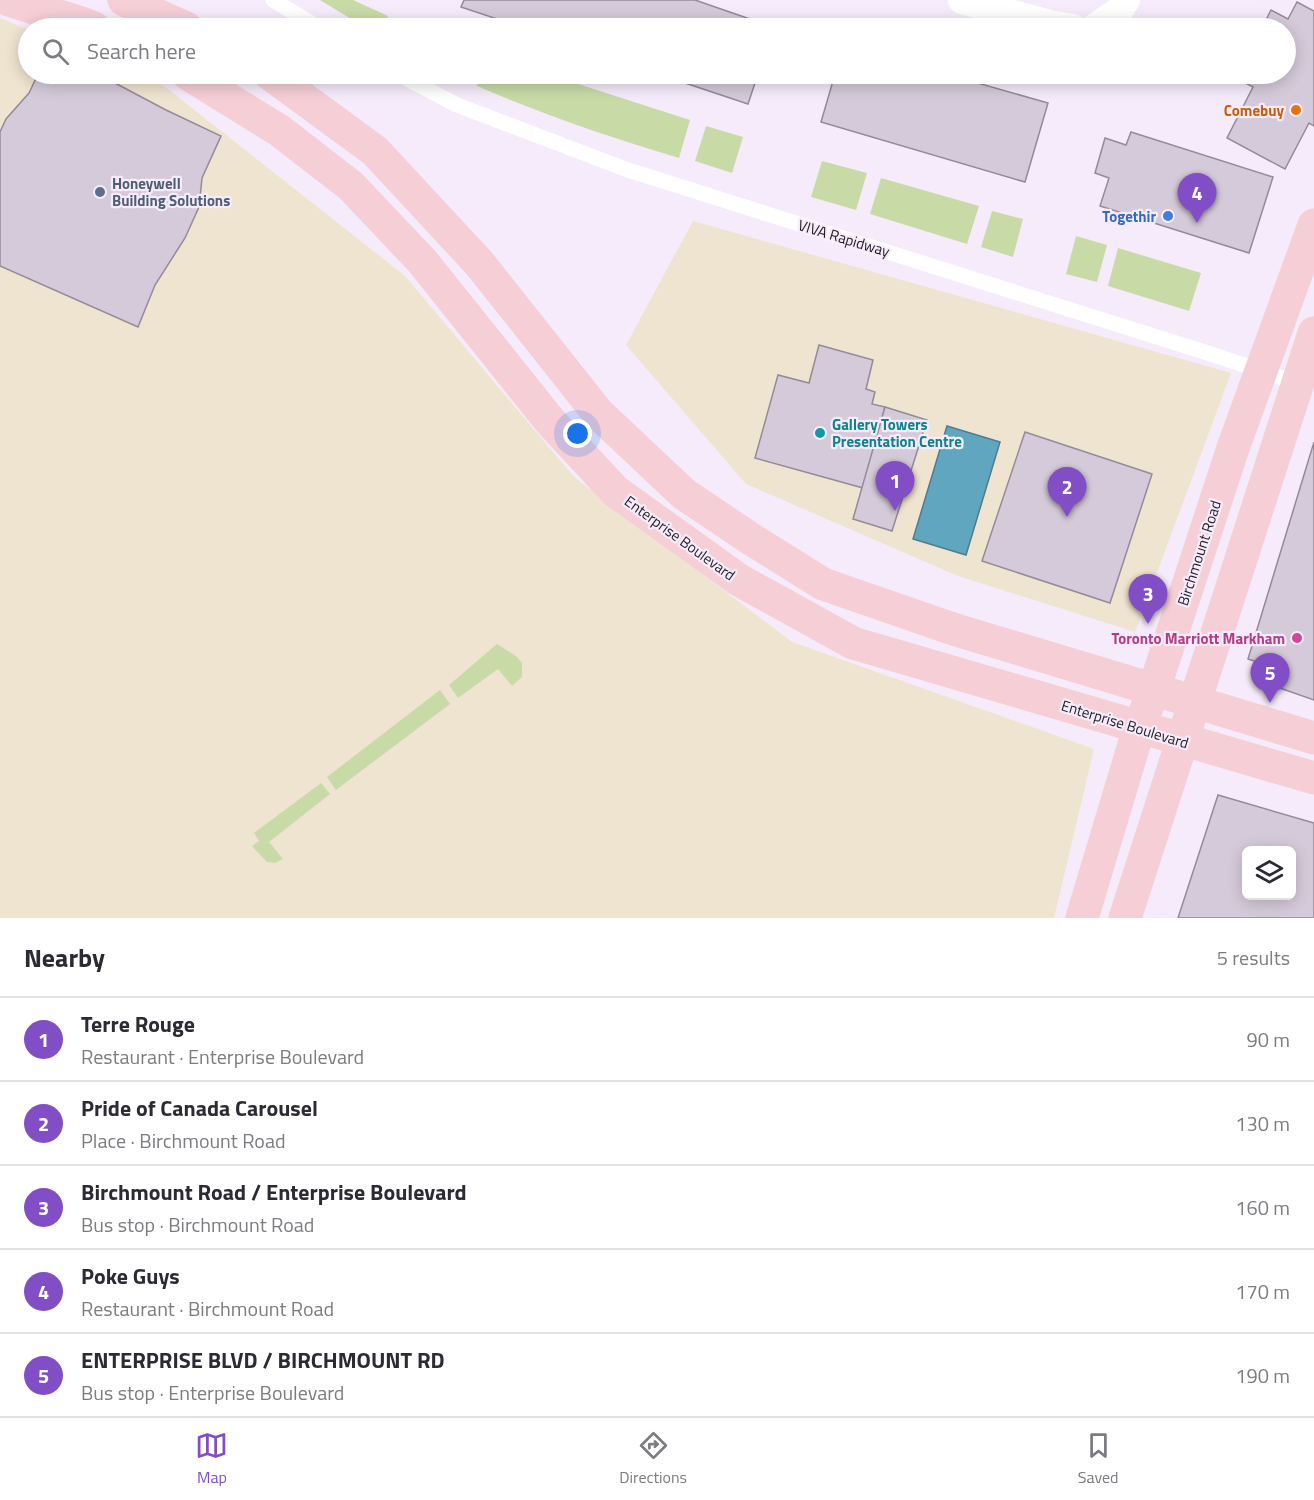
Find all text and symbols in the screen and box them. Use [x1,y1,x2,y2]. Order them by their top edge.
search box [18,18,1296,84]
text: Search here [87,34,196,68]
icon: search [39,35,72,68]
place label: Comebuy [1224,99,1284,122]
marker: Comebuy [1289,103,1303,117]
place label: Honeywell Building Solutions [112,172,230,212]
pin: 4 [1178,174,1216,223]
marker: Honeywell Building Solutions [93,185,107,199]
place label: Togethir [1102,205,1156,228]
marker: Togethir [1161,209,1175,223]
street label: VIVA Rapidway [795,213,893,263]
place label: Gallery Towers Presentation Centre [832,413,962,453]
your location [563,419,592,448]
marker: Gallery Towers Presentation Centre [813,426,827,440]
pin: 1 [876,462,914,511]
pin: 2 [1048,468,1086,517]
street label: Enterprise Boulevard [620,490,740,586]
street label: Birchmount Road [1171,497,1227,609]
pin: 3 [1128,574,1168,624]
place label: Toronto Marriott Markham [1111,627,1285,650]
marker: Toronto Marriott Markham [1290,631,1304,645]
pin: 5 [1250,654,1290,703]
street label: Enterprise Boulevard [1058,694,1192,754]
map controls [1242,846,1296,900]
button: layers [1242,846,1296,900]
text: Nearby [24,938,105,977]
text: 5 results [1217,942,1290,973]
text: Terre Rouge [81,1007,195,1041]
text: 1 [38,1024,49,1055]
text: 90 m [1246,1024,1290,1055]
text: Restaurant · Enterprise Boulevard [81,1041,364,1072]
text: Pride of Canada Carousel [81,1091,318,1125]
text: 2 [38,1108,49,1139]
text: 130 m [1235,1108,1290,1139]
text: Place · Birchmount Road [81,1125,286,1156]
text: Birchmount Road / Enterprise Boulevard [81,1175,467,1209]
text: 3 [38,1192,49,1223]
text: 160 m [1235,1192,1290,1223]
text: Bus stop · Birchmount Road [81,1209,314,1240]
text: Poke Guys [81,1259,180,1293]
text: 4 [38,1276,49,1307]
text: 170 m [1235,1276,1290,1307]
text: Restaurant · Birchmount Road [81,1293,334,1324]
text: ENTERPRISE BLVD / BIRCHMOUNT RD [81,1343,445,1377]
text: 5 [38,1360,49,1391]
text: 190 m [1235,1360,1290,1391]
text: Bus stop · Enterprise Boulevard [81,1377,344,1408]
tab: Map [195,1429,228,1489]
tab: Directions [619,1429,687,1489]
tab: Saved [1078,1429,1119,1489]

